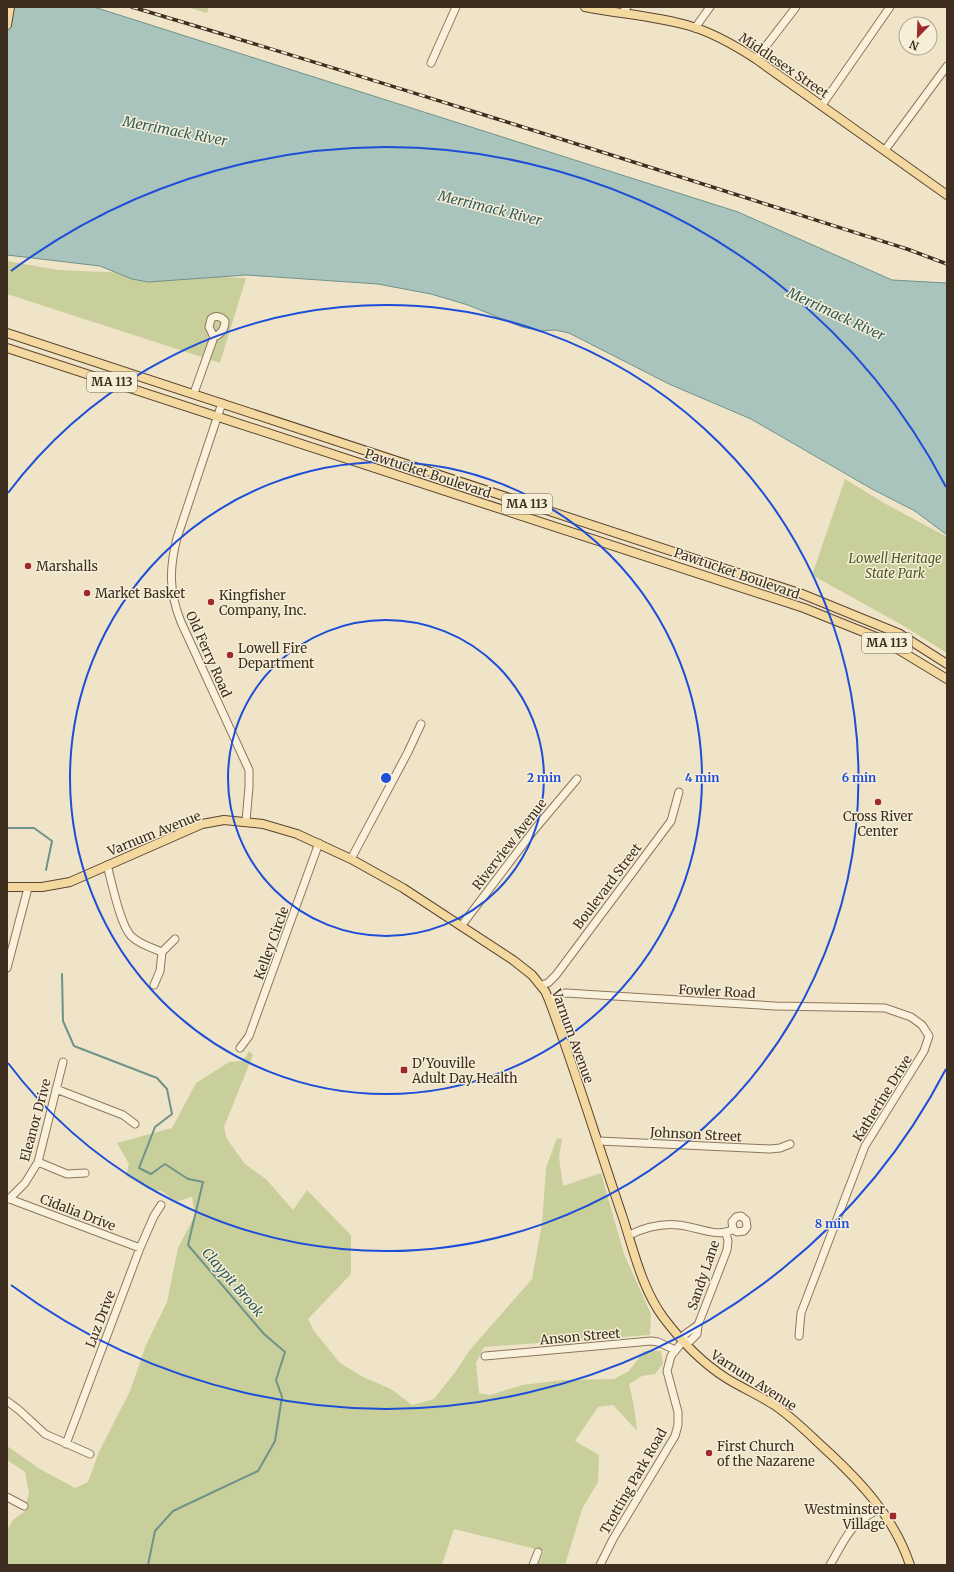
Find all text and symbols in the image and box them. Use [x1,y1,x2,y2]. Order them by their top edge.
north arrow [898,16,938,56]
street label: Middlesex Street [735,29,832,102]
text: N [907,37,921,53]
water label: Merrimack River [120,112,229,150]
water label: Merrimack River [435,186,544,230]
water label: Merrimack River [783,283,888,345]
road number: MA 113 [87,372,137,392]
street label: Pawtucket Boulevard [362,445,493,502]
road number: MA 113 [502,494,552,514]
street label: Pawtucket Boulevard [672,544,802,603]
park label: Lowell Heritage State Park [848,550,942,582]
place label: Marshalls [36,558,98,575]
marker: Marshalls [23,561,33,571]
place label: Market Basket [95,585,185,602]
place label: Kingfisher Company, Inc. [219,587,307,619]
marker: Market Basket [82,588,92,598]
marker: Kingfisher Company, Inc. [206,597,216,607]
street label: Old Ferry Road [182,608,235,700]
road number: MA 113 [862,633,912,653]
place label: Lowell Fire Department [238,640,314,672]
marker: Lowell Fire Department [225,650,235,660]
text: 2 min [527,770,561,785]
text: 4 min [685,770,719,785]
text: 6 min [842,770,876,785]
centre of rings [379,771,393,785]
street label: Riverview Avenue [468,795,551,893]
marker: Cross River Center [873,797,883,807]
street label: Varnum Avenue [104,807,203,860]
place label: Cross River Center [843,808,913,840]
street label: Boulevard Street [569,840,645,933]
street label: Kelley Circle [250,904,293,982]
street label: Fowler Road [678,981,756,1002]
street label: Varnum Avenue [547,986,597,1086]
street label: Katherine Drive [849,1052,916,1145]
place label: D'Youville Adult Day Health [411,1055,518,1087]
marker: D'Youville Adult Day Health [399,1065,409,1075]
street label: Eleanor Drive [16,1077,55,1163]
street label: Johnson Street [649,1124,742,1145]
street label: Cidalia Drive [38,1190,118,1235]
text: 8 min [815,1216,849,1231]
street label: Sandy Lane [684,1238,723,1312]
water label: Claypit Brook [198,1244,268,1321]
street label: Luz Drive [82,1288,119,1350]
street label: Anson Street [538,1325,621,1349]
street label: Varnum Avenue [707,1346,800,1415]
street label: Trotting Park Road [596,1425,671,1537]
place label: First Church of the Nazarene [717,1438,815,1470]
marker: First Church of the Nazarene [704,1448,714,1458]
place label: Westminster Village [804,1501,885,1533]
marker: Westminster Village [888,1511,898,1521]

